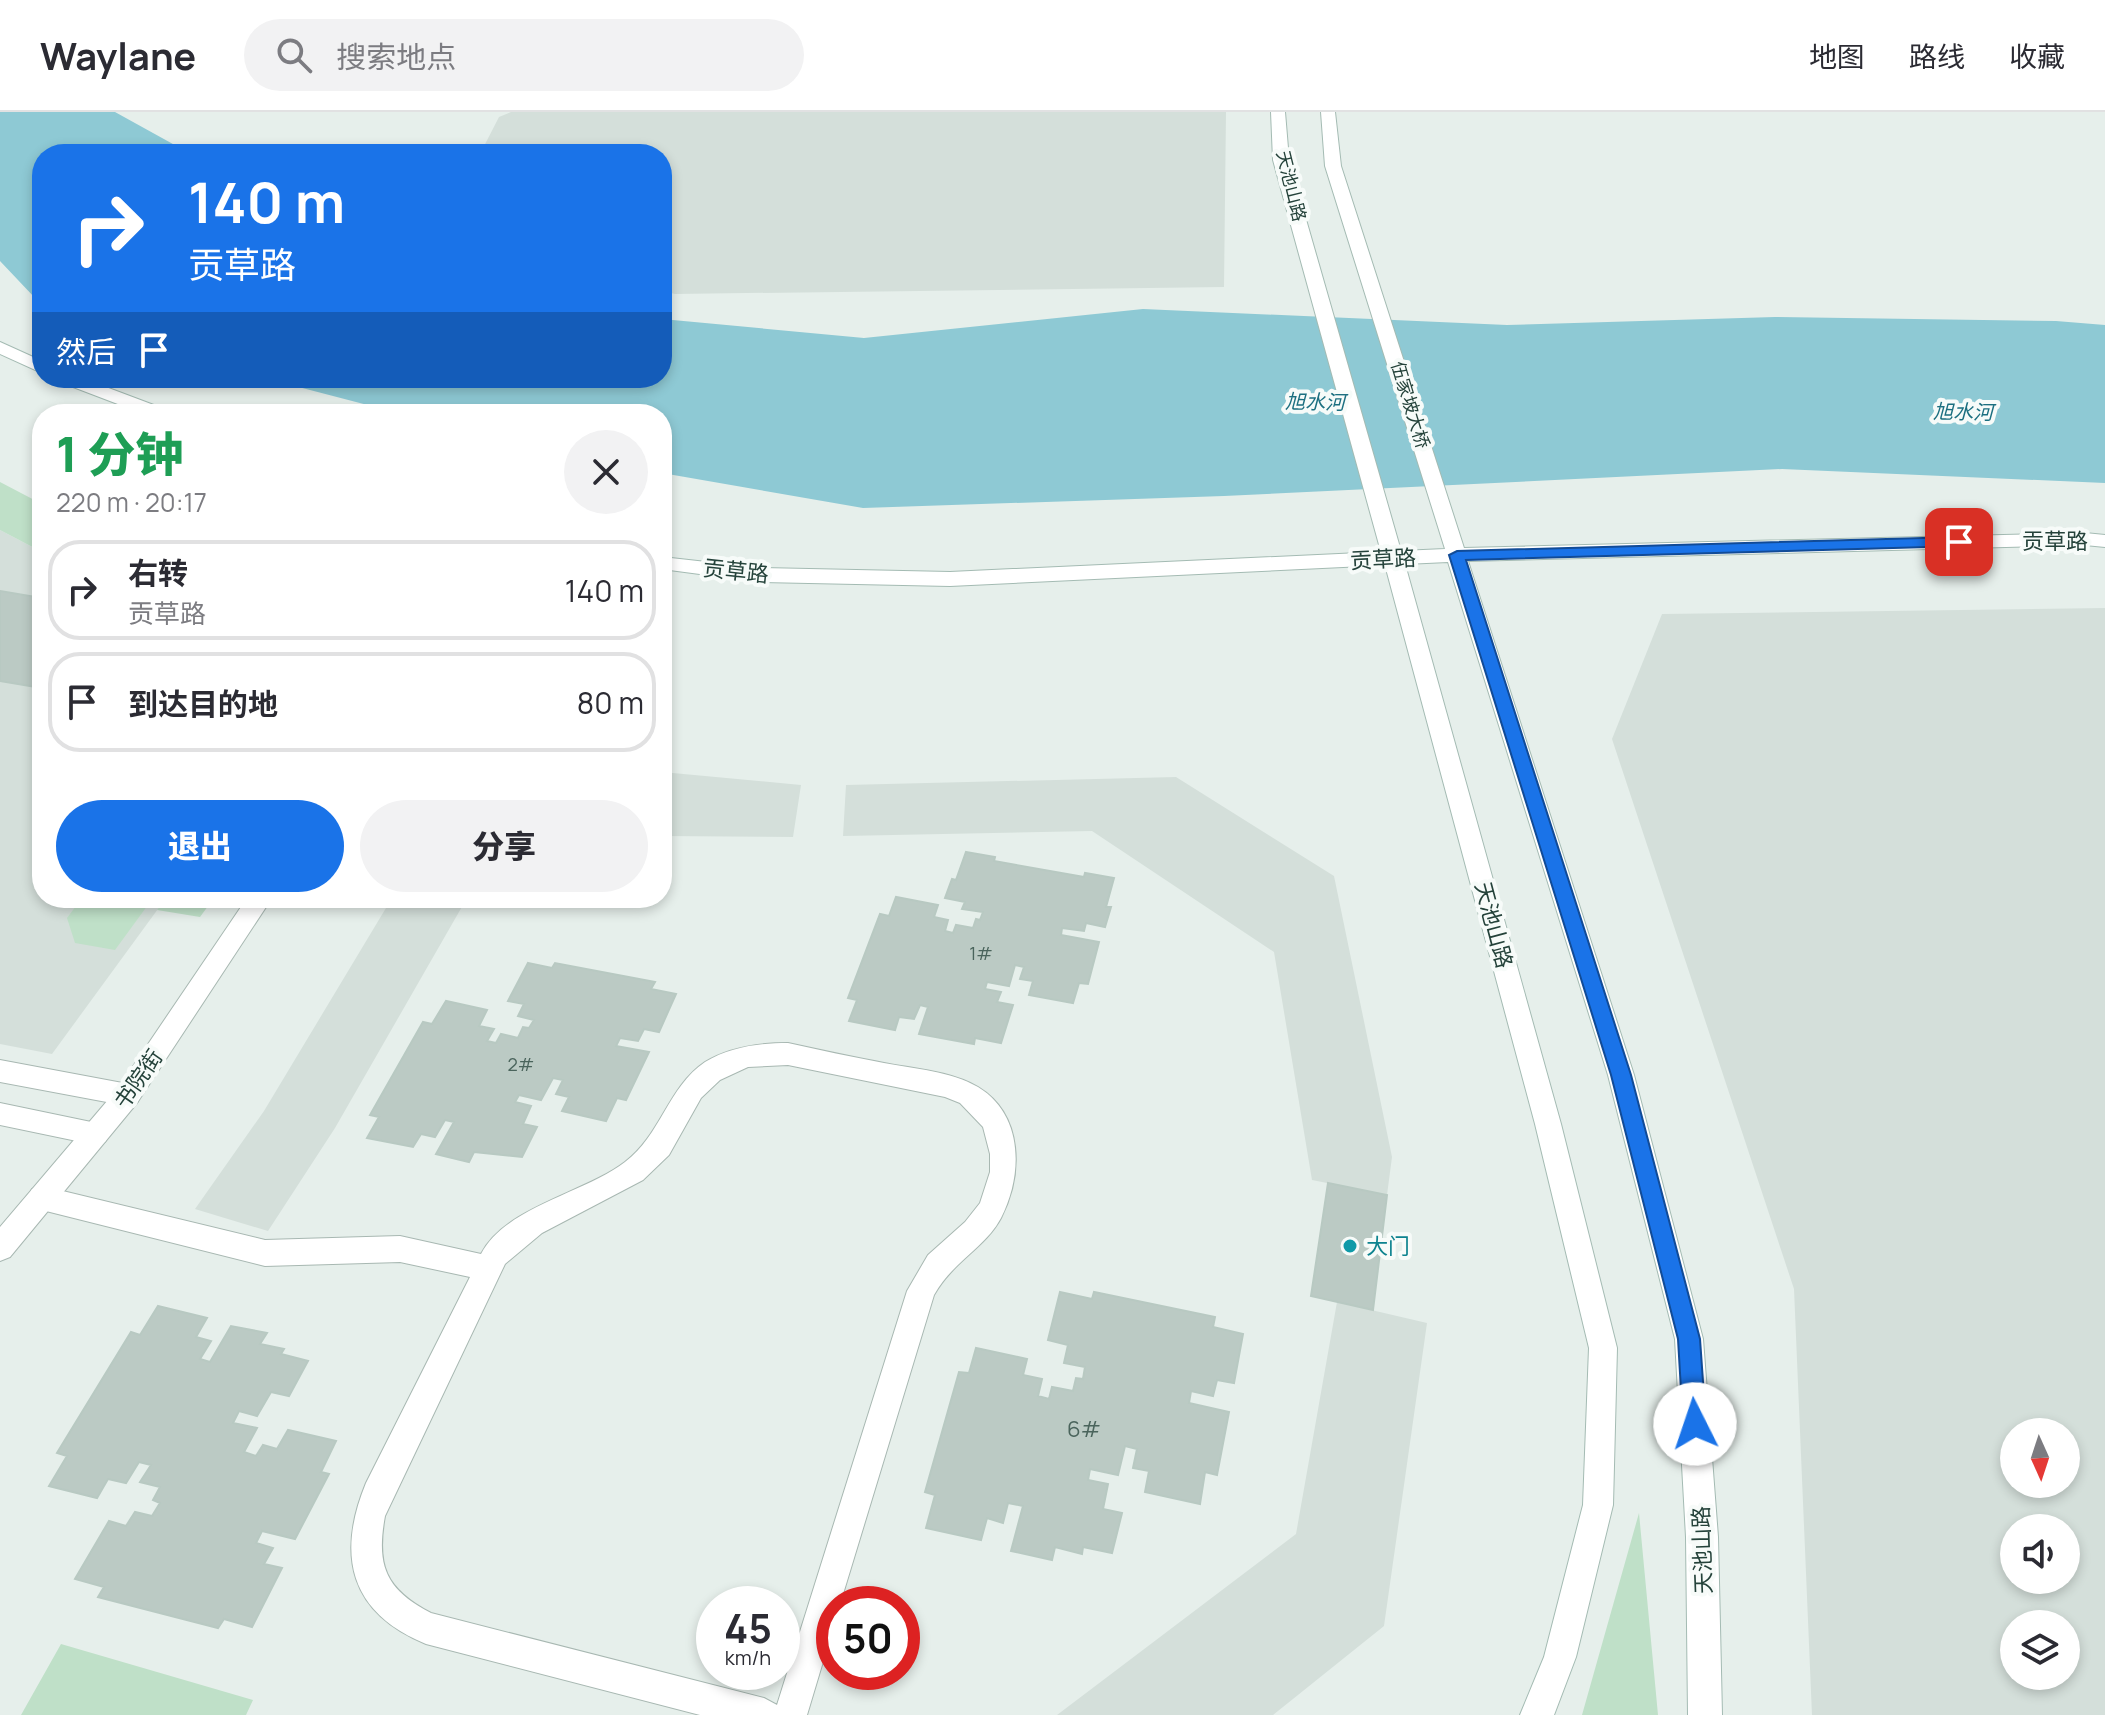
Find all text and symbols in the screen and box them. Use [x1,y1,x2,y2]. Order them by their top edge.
search box [244,19,804,91]
text: Waylane [40,29,196,81]
icon: search [272,33,316,77]
text: 搜索地点 [336,36,456,77]
text: 地图 [1809,37,1865,75]
text: 路线 [1909,37,1965,75]
text: 收藏 [2009,37,2065,75]
street label: 天池山路 [1272,148,1312,224]
text: 140 m [188,163,345,240]
icon: right [56,176,160,280]
text: 贡草路 [188,240,296,289]
icon: arrive [132,328,176,372]
text: 然后 [56,331,116,372]
street label: 伍家坡大桥 [1386,358,1436,451]
water label: 旭水河 [1285,387,1349,416]
water label: 旭水河 [1933,397,1997,426]
text: 1 分钟 [56,421,183,486]
button: close [564,430,648,514]
text: 220 m · 20:17 [56,484,207,520]
pin [1925,508,1993,576]
icon: arrive [1937,520,1981,564]
street label: 贡草路 [2022,526,2088,556]
street label: 贡草路 [1349,542,1417,576]
text: 右转 [128,552,188,593]
street label: 贡草路 [702,553,770,589]
icon: right [60,568,104,612]
text: 140 m [565,570,644,611]
text: 贡草路 [128,595,206,631]
icon: arrive [60,680,104,724]
text: 80 m [577,682,644,723]
text: 到达目的地 [128,683,278,724]
button: 退出 [56,800,344,892]
button: 分享 [360,800,648,892]
street label: 天池山路 [1468,879,1520,971]
house number: 1# [969,941,993,965]
street label: 书院街 [107,1043,169,1115]
house number: 2# [508,1052,534,1076]
place label: 大门 [1366,1231,1410,1261]
marker: 大门 [1341,1237,1359,1255]
position arrow [1653,1382,1737,1466]
house number: 6# [1067,1414,1101,1444]
north arrow [2000,1418,2080,1498]
map controls [2000,1418,2080,1690]
street label: 天池山路 [1685,1505,1719,1595]
button: sound [2000,1514,2080,1594]
speed limit sign: 50 [816,1586,920,1690]
text: 45 [724,1600,772,1655]
button: layers [2000,1610,2080,1690]
text: km/h [725,1644,771,1671]

